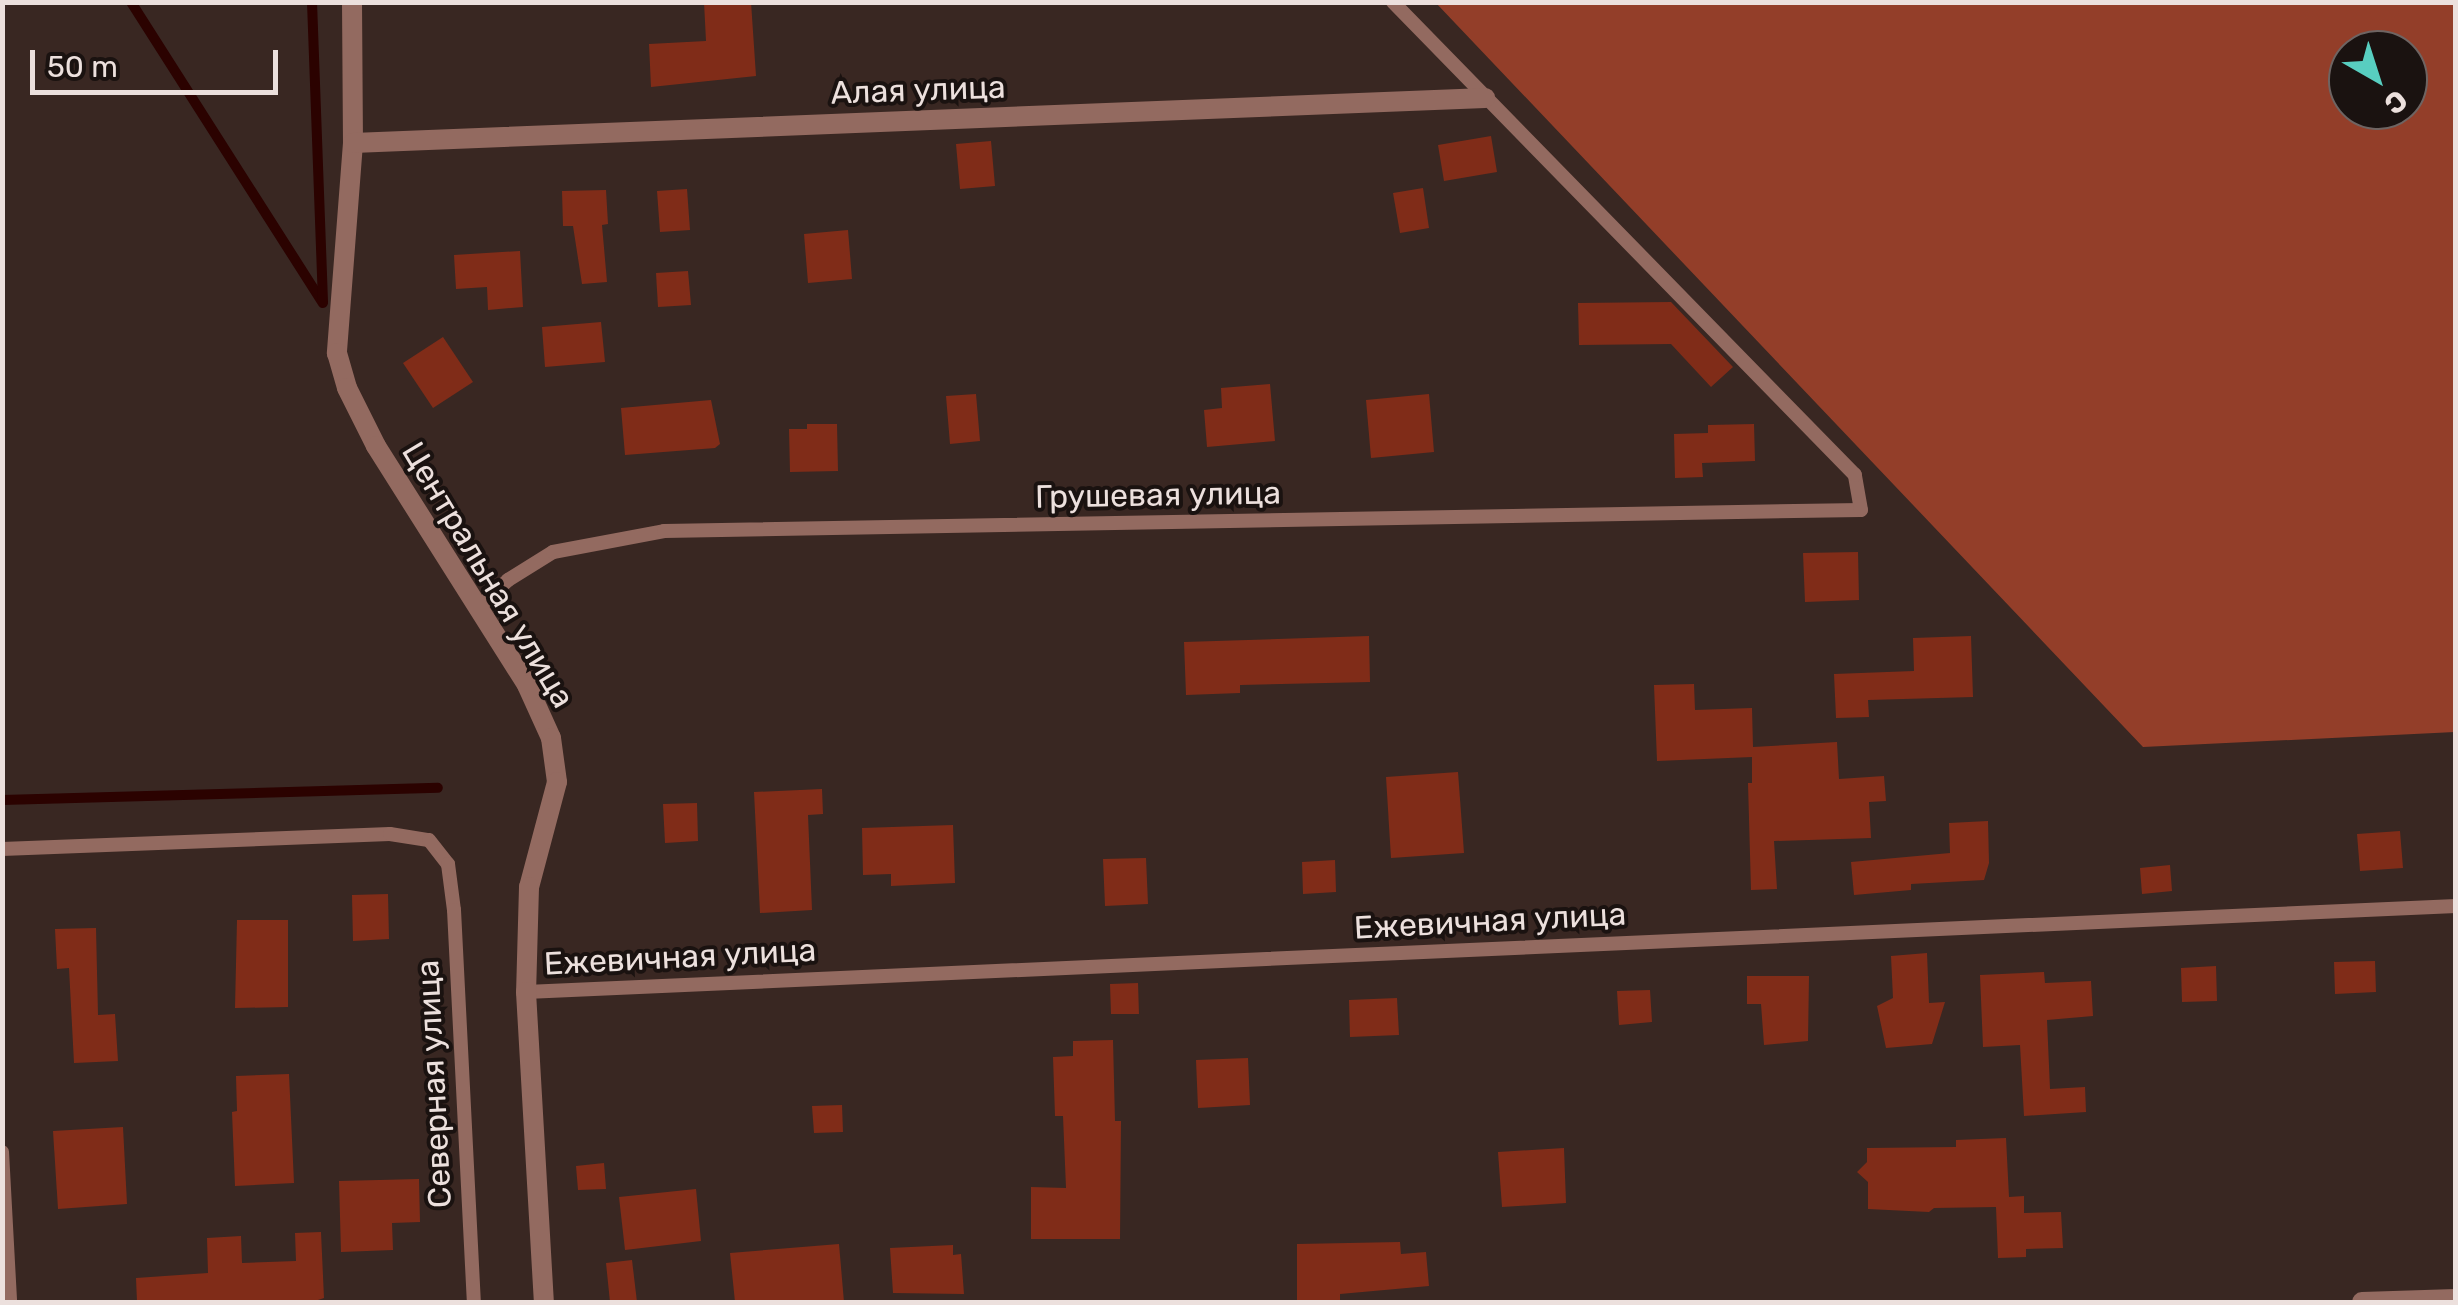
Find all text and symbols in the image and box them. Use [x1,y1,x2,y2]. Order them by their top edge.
scale bar [35,30,282,92]
north arrow [2328,30,2428,130]
text: 50 m [47,49,118,85]
street label: Алая улица [830,68,1006,112]
text: С [2378,83,2414,121]
street label: Центральная улица [394,435,582,715]
street label: Грушевая улица [1035,474,1281,516]
street label: Ежевичная улица [1353,895,1627,947]
street label: Ежевичная улица [543,931,817,983]
street label: Северная улица [408,959,460,1209]

